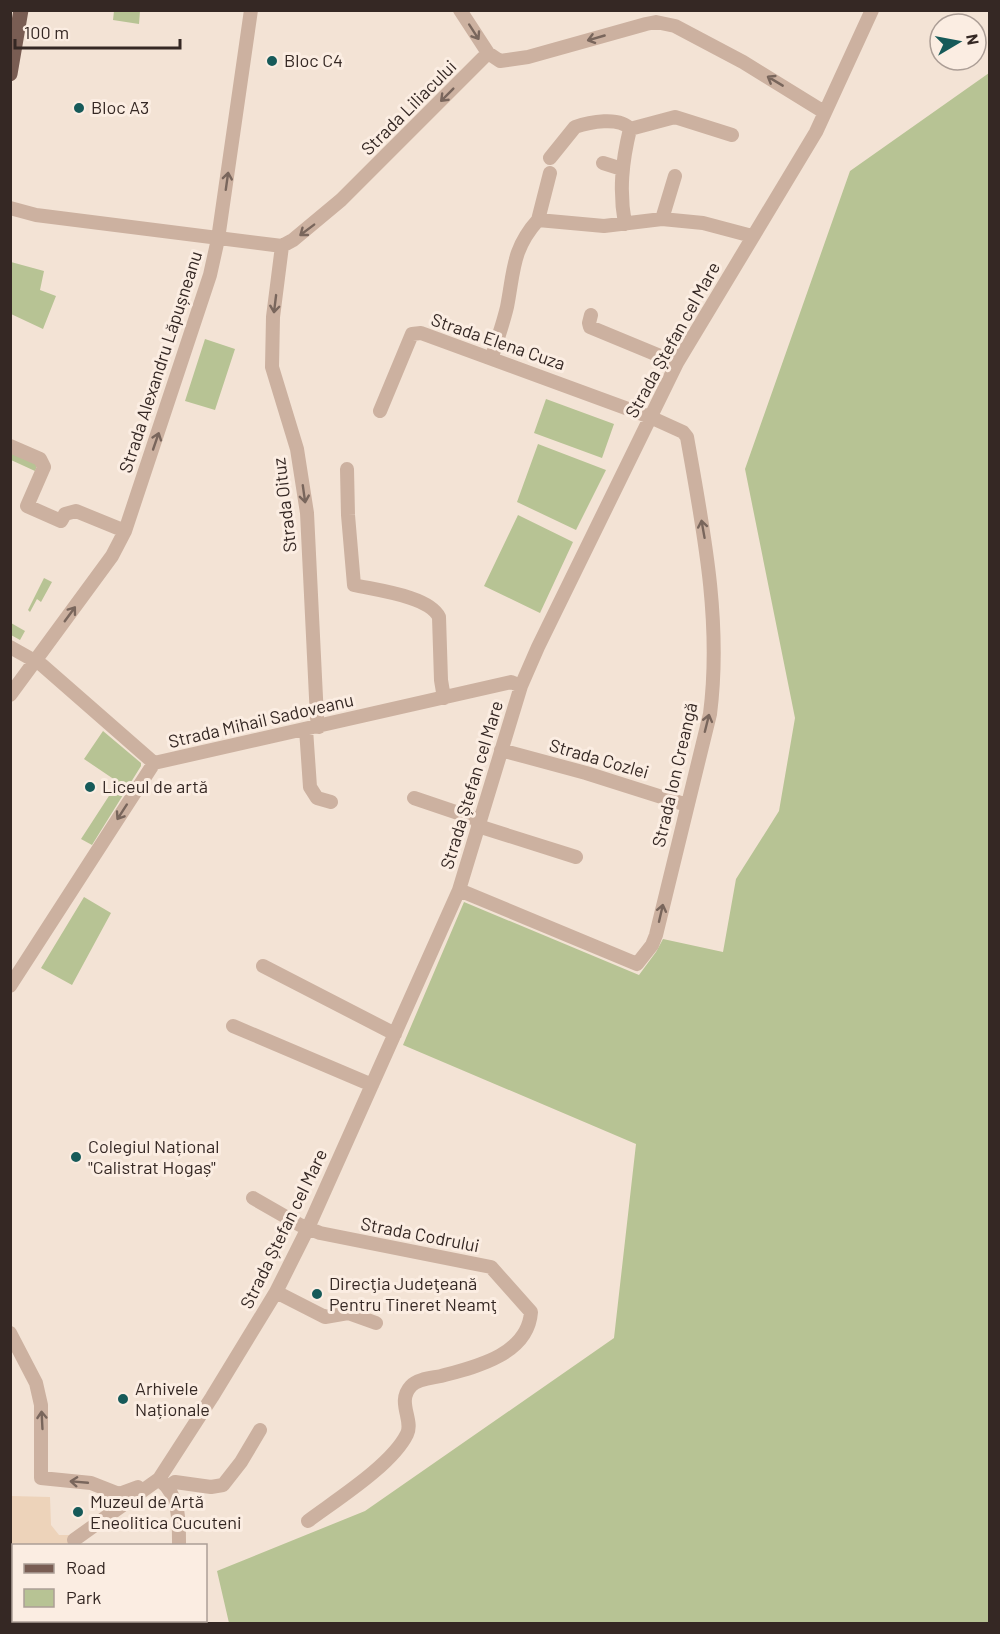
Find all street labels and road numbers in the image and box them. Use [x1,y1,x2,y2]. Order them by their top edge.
street label: Strada Liliacului [356,55,460,159]
street label: Strada Alexandru Lăpușneanu [114,248,206,475]
street label: Strada Ștefan cel Mare [620,258,724,421]
street label: Strada Elena Cuza [428,308,568,374]
street label: Strada Oituz [267,456,301,554]
street label: Strada Mihail Sadoveanu [166,688,355,752]
street label: Strada Ștefan cel Mare [435,698,507,872]
street label: Strada Ion Creangă [647,700,701,849]
street label: Strada Cozlei [547,733,652,783]
street label: Strada Ștefan cel Mare [235,1145,331,1312]
street label: Strada Codrului [359,1212,481,1256]

